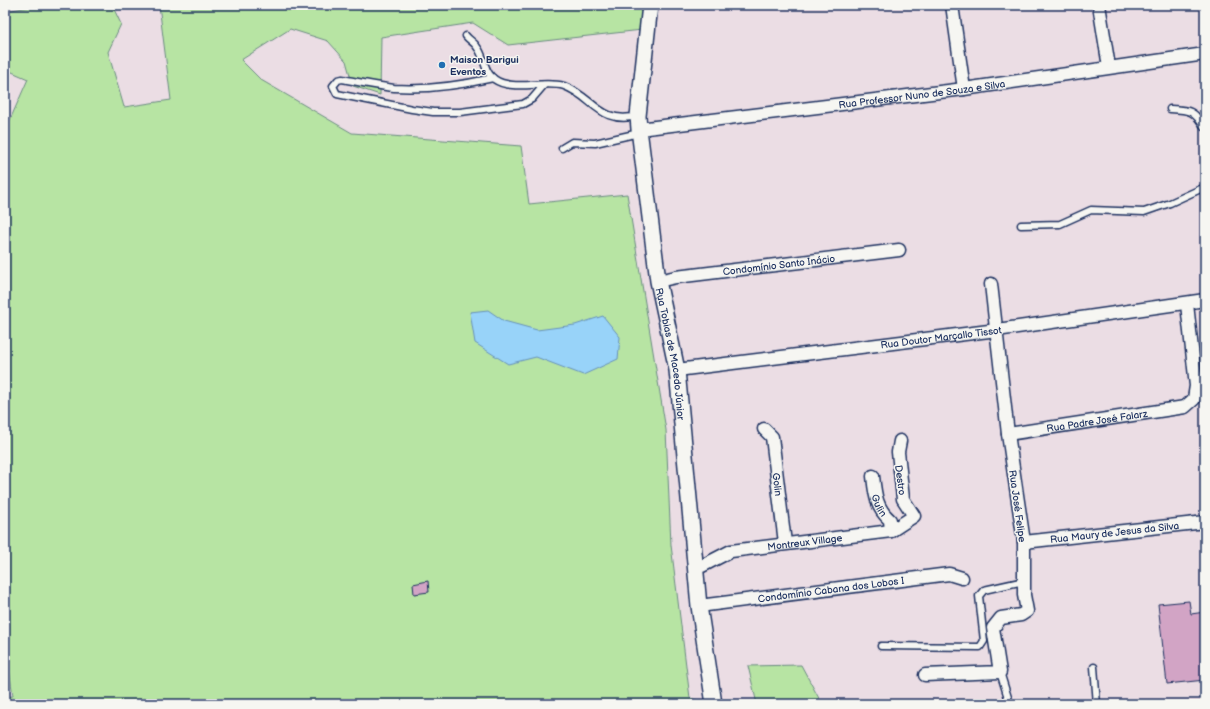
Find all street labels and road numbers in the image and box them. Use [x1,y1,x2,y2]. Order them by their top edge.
street label: Rua Professor Nuno de Souza e Silva [838,78,1006,111]
street label: Condomínio Santo Inácio [722,253,836,278]
street label: Rua Tobias de Macedo Júnior [653,287,687,421]
street label: Rua Doutor Marçallo Tissot [880,324,1002,352]
street label: Rua Padre José Falarz [1046,408,1149,435]
street label: Destro [892,464,908,496]
street label: Rua José Felipe [1006,469,1028,543]
street label: Golin [769,472,784,497]
street label: Gulin [869,493,889,520]
street label: Rua Maury de Jesus da Silva [1049,520,1180,546]
street label: Montreux Village [767,532,843,553]
street label: Condomínio Cabana dos Lobos I [757,575,905,605]

